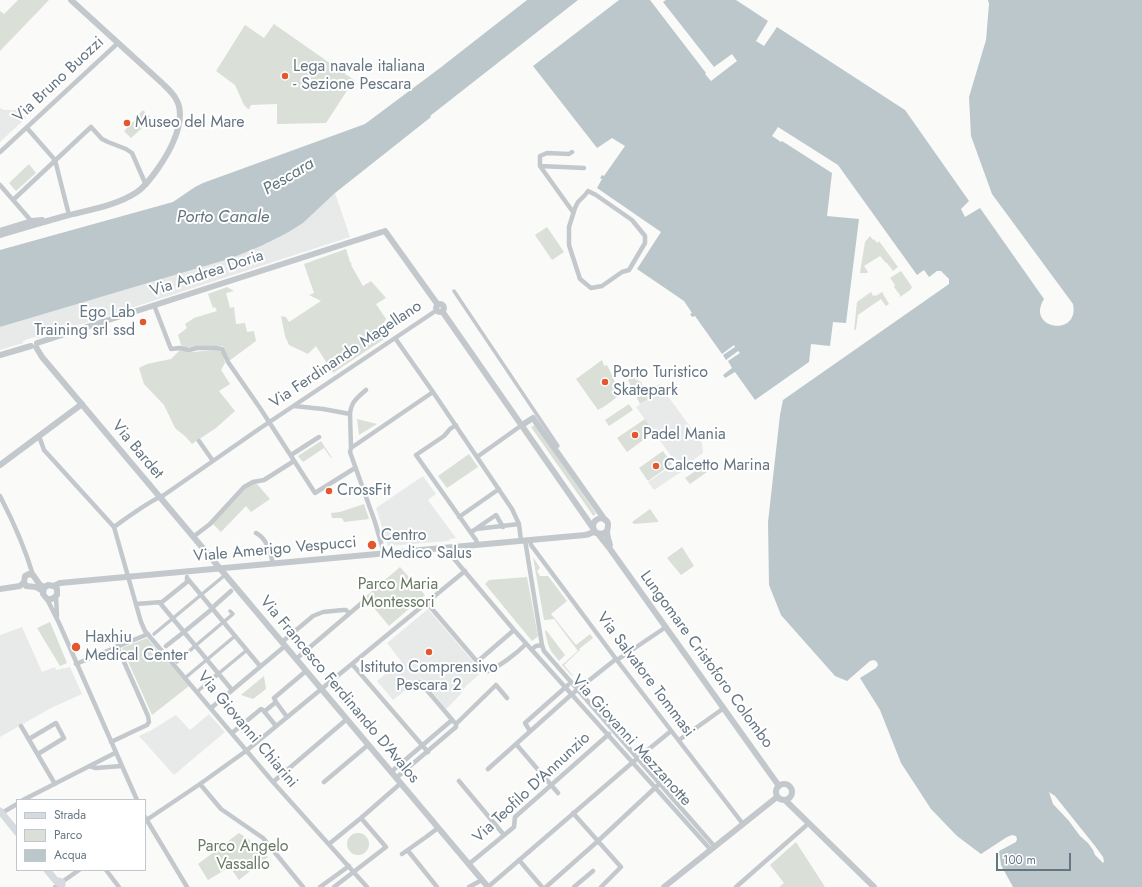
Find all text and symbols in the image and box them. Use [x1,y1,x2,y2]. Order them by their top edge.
street label: Via Bruno Buozzi [10,33,108,127]
place label: Lega navale italiana - Sezione Pescara [293,57,425,95]
marker: Lega navale italiana - Sezione Pescara [280,71,290,81]
place label: Museo del Mare [135,113,245,133]
marker: Museo del Mare [122,118,132,128]
water label: Pescara [260,154,318,200]
water label: Porto Canale [177,208,269,228]
street label: Via Andrea Doria [148,247,266,301]
street label: Via Ferdinando Magellano [266,297,426,413]
place label: Ego Lab Training srl ssd [34,303,135,341]
marker: Ego Lab Training srl ssd [138,317,148,327]
place label: Porto Turistico Skatepark [613,363,708,401]
marker: Porto Turistico Skatepark [600,377,610,387]
street label: Via Bardet [107,417,167,483]
place label: Padel Mania [643,425,726,445]
marker: Padel Mania [630,430,640,440]
place label: Calcetto Marina [664,456,770,476]
marker: Calcetto Marina [651,461,661,471]
place label: CrossFit [337,481,391,501]
marker: CrossFit [324,486,334,496]
place label: Centro Medico Salus [381,526,472,564]
street label: Viale Amerigo Vespucci [193,533,357,567]
marker: Centro Medico Salus [366,539,378,551]
street label: Lungomare Cristoforo Colombo [635,568,777,752]
park label: Parco Maria Montessori [358,575,438,613]
street label: Via Francesco Ferdinando D'Avalos [255,593,423,787]
street label: Via Salvatore Tommasi [592,609,698,741]
place label: Haxhiu Medical Center [85,628,188,666]
marker: Haxhiu Medical Center [70,641,82,653]
marker: Istituto Comprensivo Pescara 2 [424,647,434,657]
place label: Istituto Comprensivo Pescara 2 [360,658,498,696]
street label: Via Giovanni Chiarini [193,668,301,792]
street label: Via Giovanni Mezzanotte [567,672,695,810]
street label: Via Teofilo D'Annunzio [469,729,595,847]
legend [16,799,146,871]
text: Strada [54,806,86,824]
text: Parco [54,826,82,844]
park label: Parco Angelo Vassallo [197,837,289,875]
scale bar [998,845,1073,871]
text: Acqua [54,846,87,864]
text: 100 m [1003,851,1036,869]

